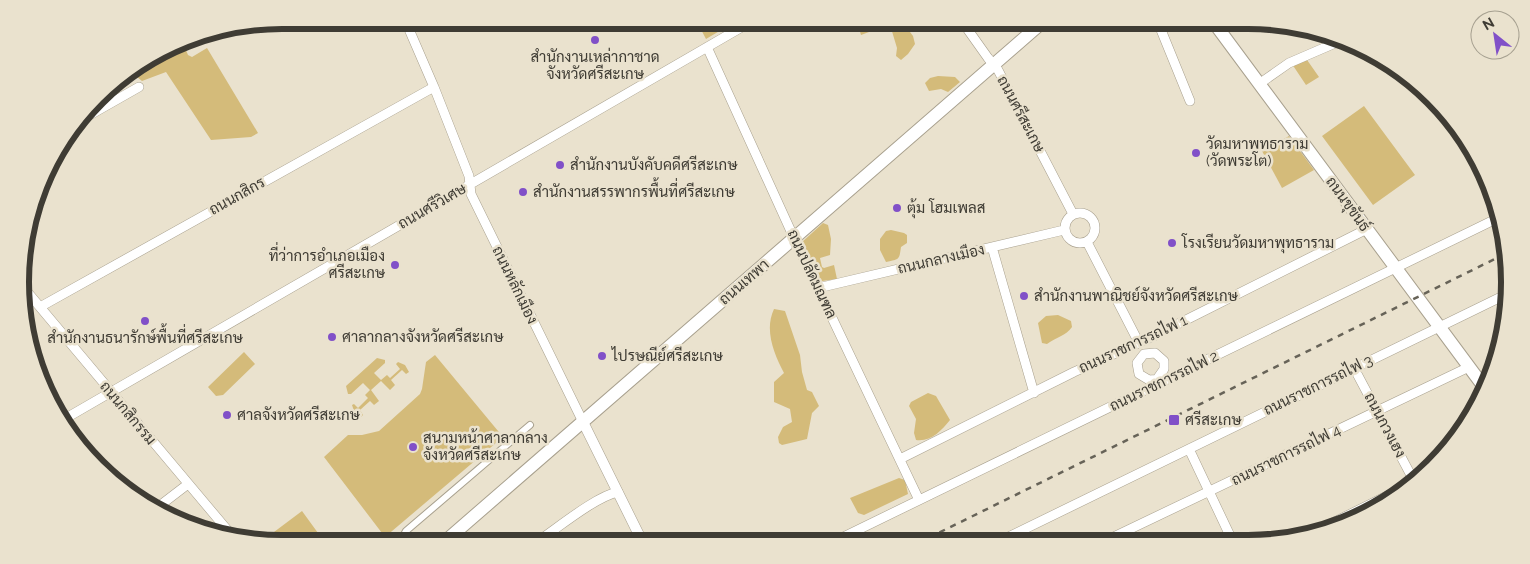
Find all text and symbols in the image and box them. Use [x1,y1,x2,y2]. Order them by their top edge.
north arrow [1470,10,1520,60]
text: N [1480,14,1497,33]
marker: สำนักงานเหล่ากาชาด จังหวัดศรีสะเกษ [589,34,601,46]
place label: สำนักงานเหล่ากาชาด จังหวัดศรีสะเกษ [530,47,660,83]
street label: ถนนศรีสะเกษ [993,72,1050,156]
place label: วัดมหาพุทธาราม (วัดพระโต) [1206,135,1308,170]
marker: วัดมหาพุทธาราม (วัดพระโต) [1190,147,1202,159]
place label: สำนักงานบังคับคดีศรีสะเกษ [570,155,738,174]
marker: สำนักงานบังคับคดีศรีสะเกษ [554,159,566,171]
street label: ถนนขุขันธ์ [1320,172,1375,236]
street label: ถนนกสิกร [206,173,268,219]
place label: สำนักงานสรรพากรพื้นที่ศรีสะเกษ [533,177,736,201]
street label: ถนนศรีวิเศษ [394,178,470,233]
marker: สำนักงานสรรพากรพื้นที่ศรีสะเกษ [517,186,529,198]
place label: ตุ้ม โฮมเพลส [907,198,985,219]
marker: ตุ้ม โฮมเพลส [891,202,903,214]
street label: ถนนปลัดมณฑล [784,227,840,321]
place label: โรงเรียนวัดมหาพุทธาราม [1181,233,1334,254]
marker: โรงเรียนวัดมหาพุทธาราม [1166,237,1178,249]
street label: ถนนกลางเมือง [896,239,986,278]
place label: ที่ว่าการอำเภอเมือง ศรีสะเกษ [269,241,386,282]
street label: ถนนหลักเมือง [488,243,542,327]
street label: ถนนเทพา [715,255,773,309]
marker: ที่ว่าการอำเภอเมือง ศรีสะเกษ [389,259,401,271]
place label: สำนักงานพาณิชย์จังหวัดศรีสะเกษ [1034,286,1239,305]
marker: สำนักงานพาณิชย์จังหวัดศรีสะเกษ [1018,290,1030,302]
street label: ถนนราชการรถไฟ 1 [1076,310,1191,377]
marker: สำนักงานธนารักษ์พื้นที่ศรีสะเกษ [139,315,151,327]
place label: สำนักงานธนารักษ์พื้นที่ศรีสะเกษ [47,323,244,347]
place label: ศาลากลางจังหวัดศรีสะเกษ [342,327,504,346]
marker: ศาลากลางจังหวัดศรีสะเกษ [326,331,338,343]
place label: ไปรษณีย์ศรีสะเกษ [611,346,723,365]
street label: ถนนราชการรถไฟ 2 [1106,346,1222,415]
marker: ไปรษณีย์ศรีสะเกษ [596,350,608,362]
street label: ถนนราชการรถไฟ 3 [1260,350,1375,419]
street label: ถนนกสิกรรม [96,378,160,448]
street label: ถนนกวงเฮง [1360,389,1410,461]
place label: ศาลจังหวัดศรีสะเกษ [237,405,361,424]
marker: ศาลจังหวัดศรีสะเกษ [221,409,233,421]
place label: ศรีสะเกษ [1185,410,1242,429]
marker: ศรีสะเกษ [1167,413,1181,427]
street label: ถนนราชการรถไฟ 4 [1228,420,1344,489]
place label: สนามหน้าศาลากลาง จังหวัดศรีสะเกษ [423,428,548,464]
marker: สนามหน้าศาลากลาง จังหวัดศรีสะเกษ [407,441,419,453]

